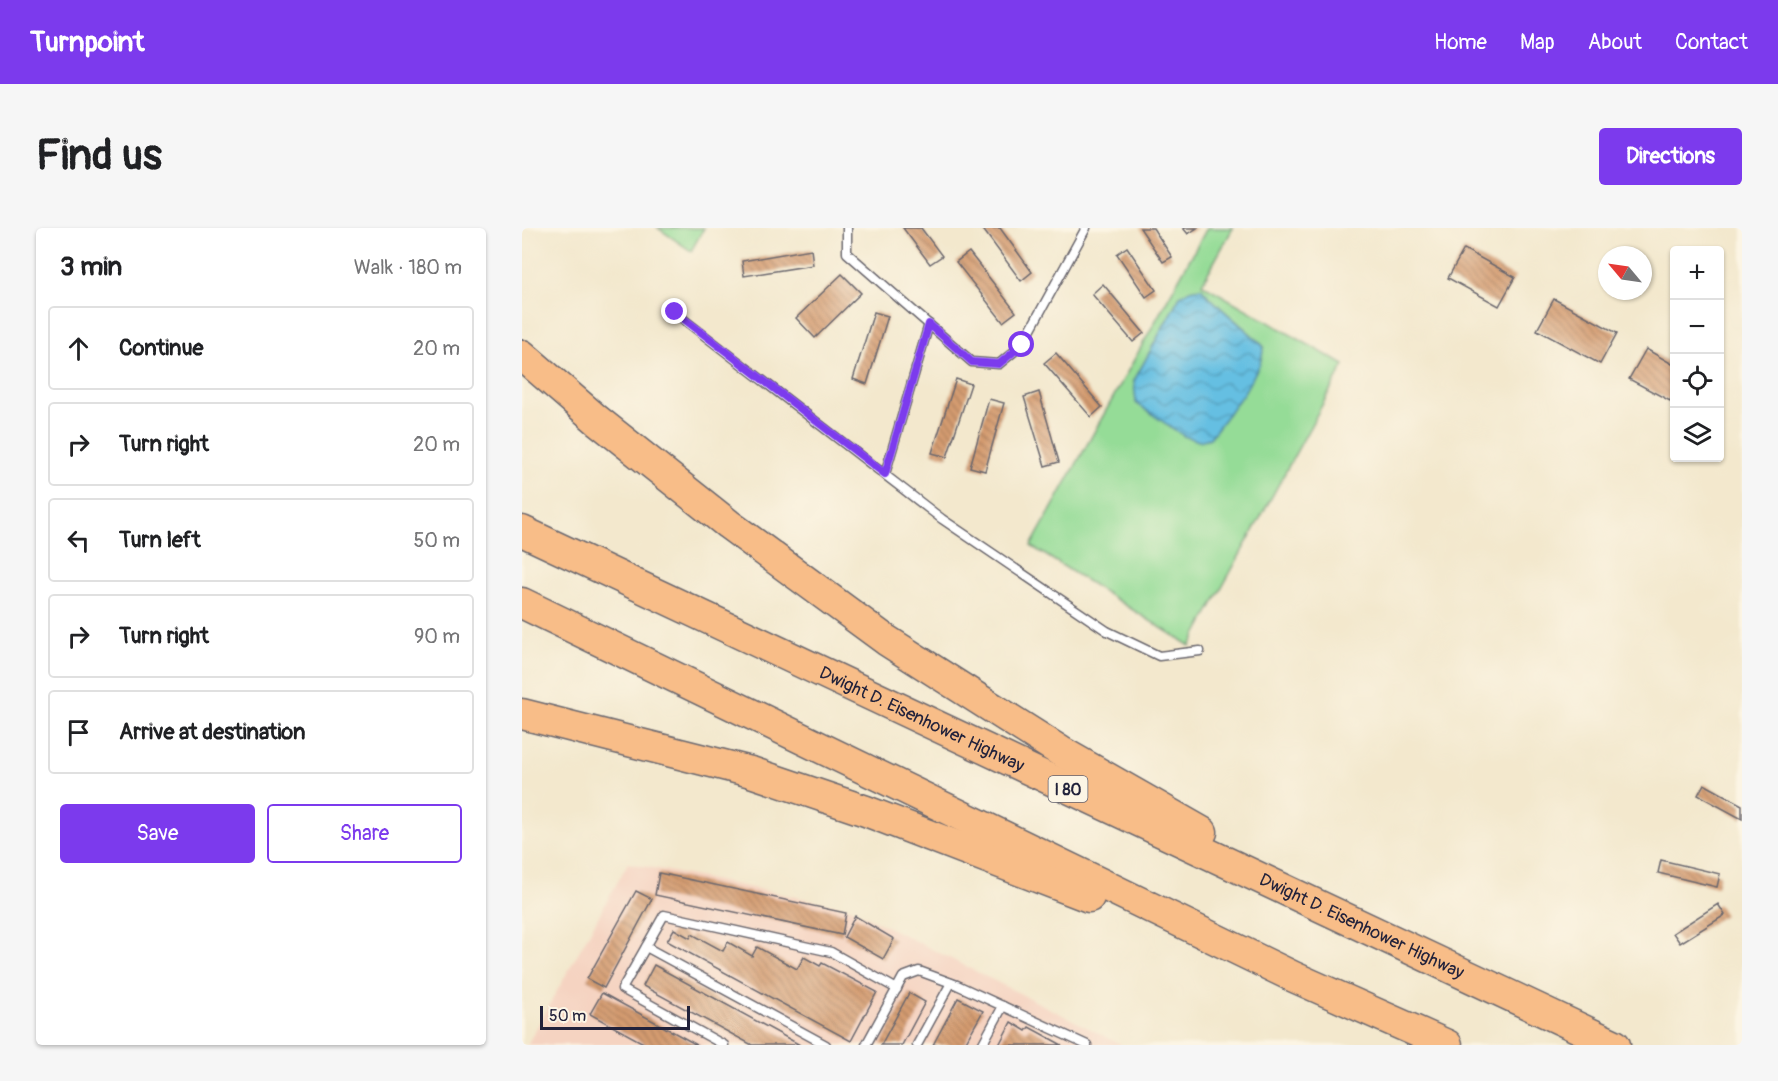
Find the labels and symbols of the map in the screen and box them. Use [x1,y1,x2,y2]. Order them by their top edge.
north arrow [1598,246,1652,300]
route end [661,298,687,324]
route start [1008,331,1034,357]
street label: Dwight D. Eisenhower Highway [816,661,1028,778]
road number: I 80 [1048,776,1088,802]
street label: Dwight D. Eisenhower Highway [1255,868,1468,985]
scale bar [540,1003,690,1030]

